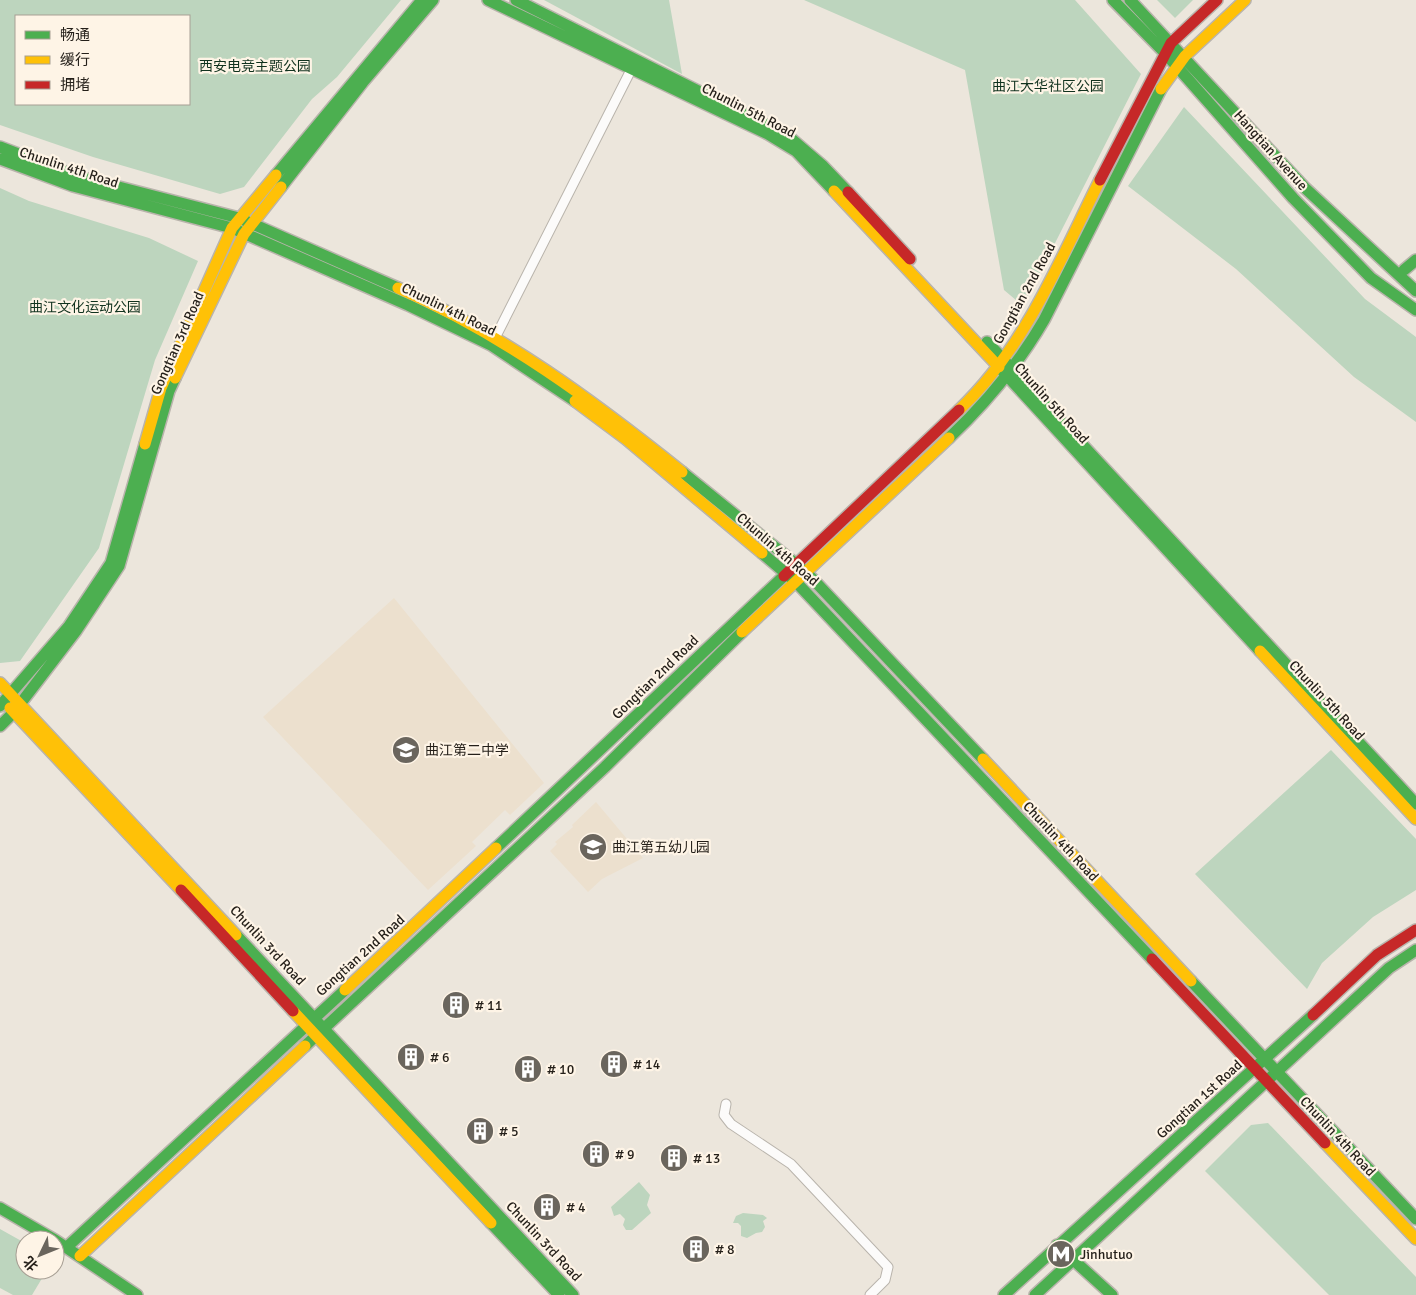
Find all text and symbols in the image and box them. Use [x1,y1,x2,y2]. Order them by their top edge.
legend [15,15,190,105]
text: 畅通 [60,26,90,44]
text: 缓行 [60,51,90,69]
park label: 西安电竞主题公园 [199,58,311,75]
text: 拥堵 [60,76,90,94]
park label: 曲江大华社区公园 [992,78,1104,95]
street label: Chunlin 5th Road [699,79,799,141]
street label: Hangtian Avenue [1230,107,1311,194]
street label: Chunlin 4th Road [17,143,120,191]
street label: Gongtian 2nd Road [989,239,1059,347]
street label: Chunlin 4th Road [399,279,499,340]
street label: Gongtian 3rd Road [147,289,208,397]
park label: 曲江文化运动公园 [29,299,141,316]
street label: Chunlin 5th Road [1011,359,1092,447]
street label: Chunlin 4th Road [733,509,822,590]
street label: Gongtian 2nd Road [609,632,702,723]
street label: Chunlin 5th Road [1285,657,1368,744]
school or university icon: 曲江第二中学 [391,735,421,765]
place label: 曲江第二中学 [425,742,509,759]
street label: Chunlin 4th Road [1019,798,1102,885]
school or university icon: 曲江第五幼儿园 [578,832,608,862]
place label: 曲江第五幼儿园 [612,839,710,856]
street label: Chunlin 3rd Road [226,902,309,989]
street label: Gongtian 2nd Road [312,911,408,1000]
building icon: # 11 [441,990,471,1020]
place label: # 11 [475,997,502,1014]
building icon: # 6 [396,1042,426,1072]
place label: # 6 [430,1049,450,1066]
building icon: # 14 [599,1049,629,1079]
building icon: # 10 [513,1054,543,1084]
place label: # 14 [633,1056,661,1073]
street label: Gongtian 1st Road [1153,1056,1246,1142]
place label: # 10 [547,1061,574,1078]
street label: Chunlin 4th Road [1296,1093,1379,1180]
building icon: # 5 [465,1116,495,1146]
place label: # 5 [499,1123,519,1140]
building icon: # 9 [581,1139,611,1169]
building icon: # 13 [659,1143,689,1173]
place label: # 9 [615,1146,635,1163]
place label: # 13 [693,1150,720,1167]
building icon: # 4 [532,1192,562,1222]
street label: Chunlin 3rd Road [502,1198,585,1285]
place label: # 4 [566,1199,586,1216]
north arrow [15,1230,65,1280]
building icon: # 8 [681,1234,711,1264]
metro station icon: Jinhutuo [1046,1239,1076,1269]
place label: # 8 [715,1241,735,1258]
place label: Jinhutuo [1080,1246,1133,1263]
text: 北 [20,1253,42,1274]

